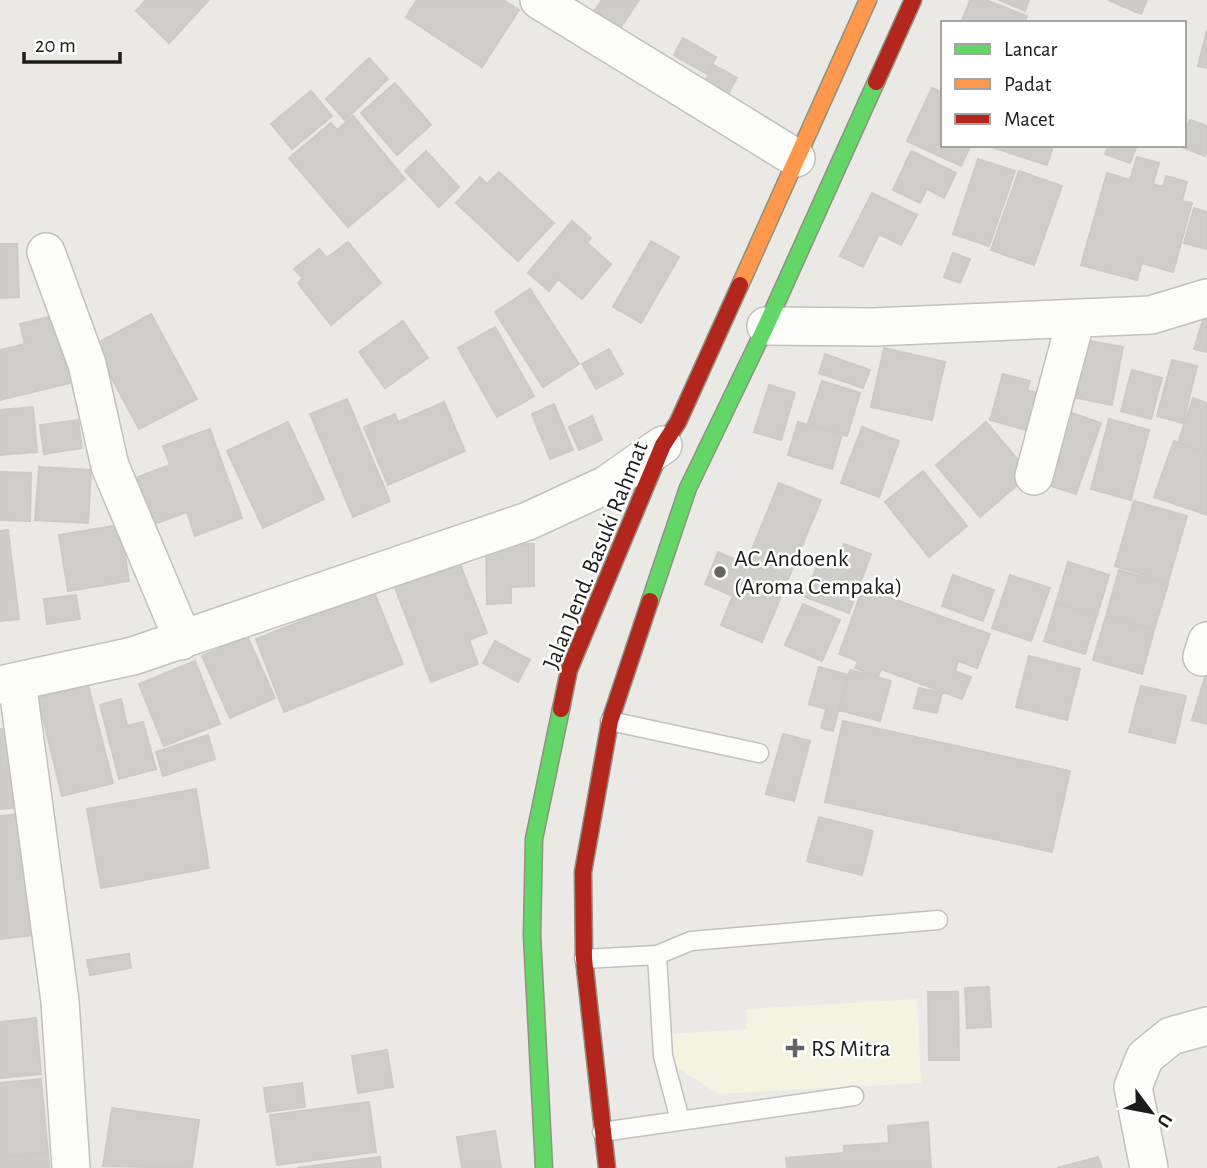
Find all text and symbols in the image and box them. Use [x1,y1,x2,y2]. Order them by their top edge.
scale bar [24,21,121,65]
legend [941,21,1186,147]
text: 20 m [35,35,76,56]
text: Lancar [1004,39,1057,60]
text: Padat [1004,74,1052,95]
text: Macet [1004,109,1055,130]
street label: Jalan Jend. Basuki Rahmat [539,438,653,673]
place label: AC Andoenk (Aroma Cempaka) [734,547,903,599]
marker: AC Andoenk (Aroma Cempaka) [712,564,728,580]
place label: RS Mitra [811,1037,891,1061]
marker: RS Mitra [785,1038,805,1058]
north arrow [1116,1077,1186,1147]
text: U [1153,1110,1175,1130]

